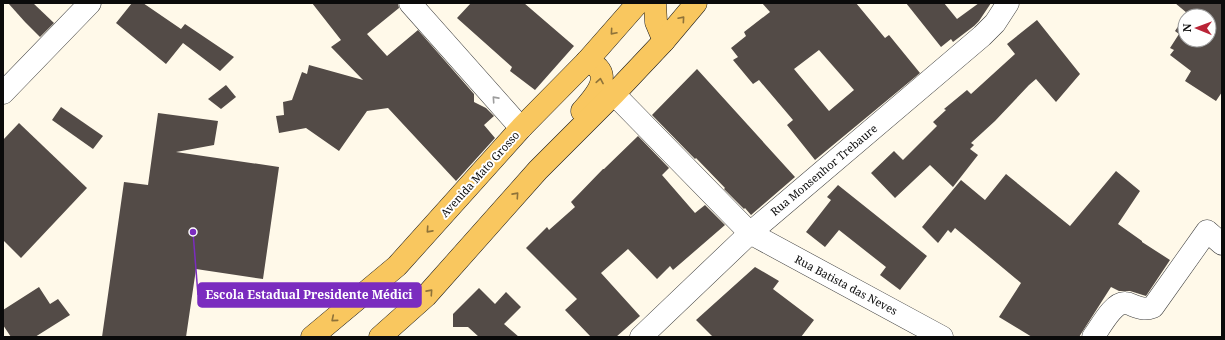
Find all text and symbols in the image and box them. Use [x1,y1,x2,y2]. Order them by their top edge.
north arrow [1177,8,1217,48]
one-way arrow [678,16,685,24]
text: N [1179,23,1194,32]
one-way arrow [610,28,617,35]
one-way arrow [595,78,604,85]
one-way arrow [493,96,500,104]
street label: Rua Monsenhor Trebaure [767,120,880,219]
street label: Avenida Mato Grosso [437,127,522,220]
one-way arrow [511,192,518,199]
one-way arrow [427,226,434,233]
street label: Rua Batista das Neves [792,251,900,318]
callout: Escola Estadual Presidente Médici [198,283,421,307]
text: Escola Estadual Presidente Médici [206,286,413,303]
one-way arrow [425,289,432,296]
one-way arrow [332,314,339,321]

